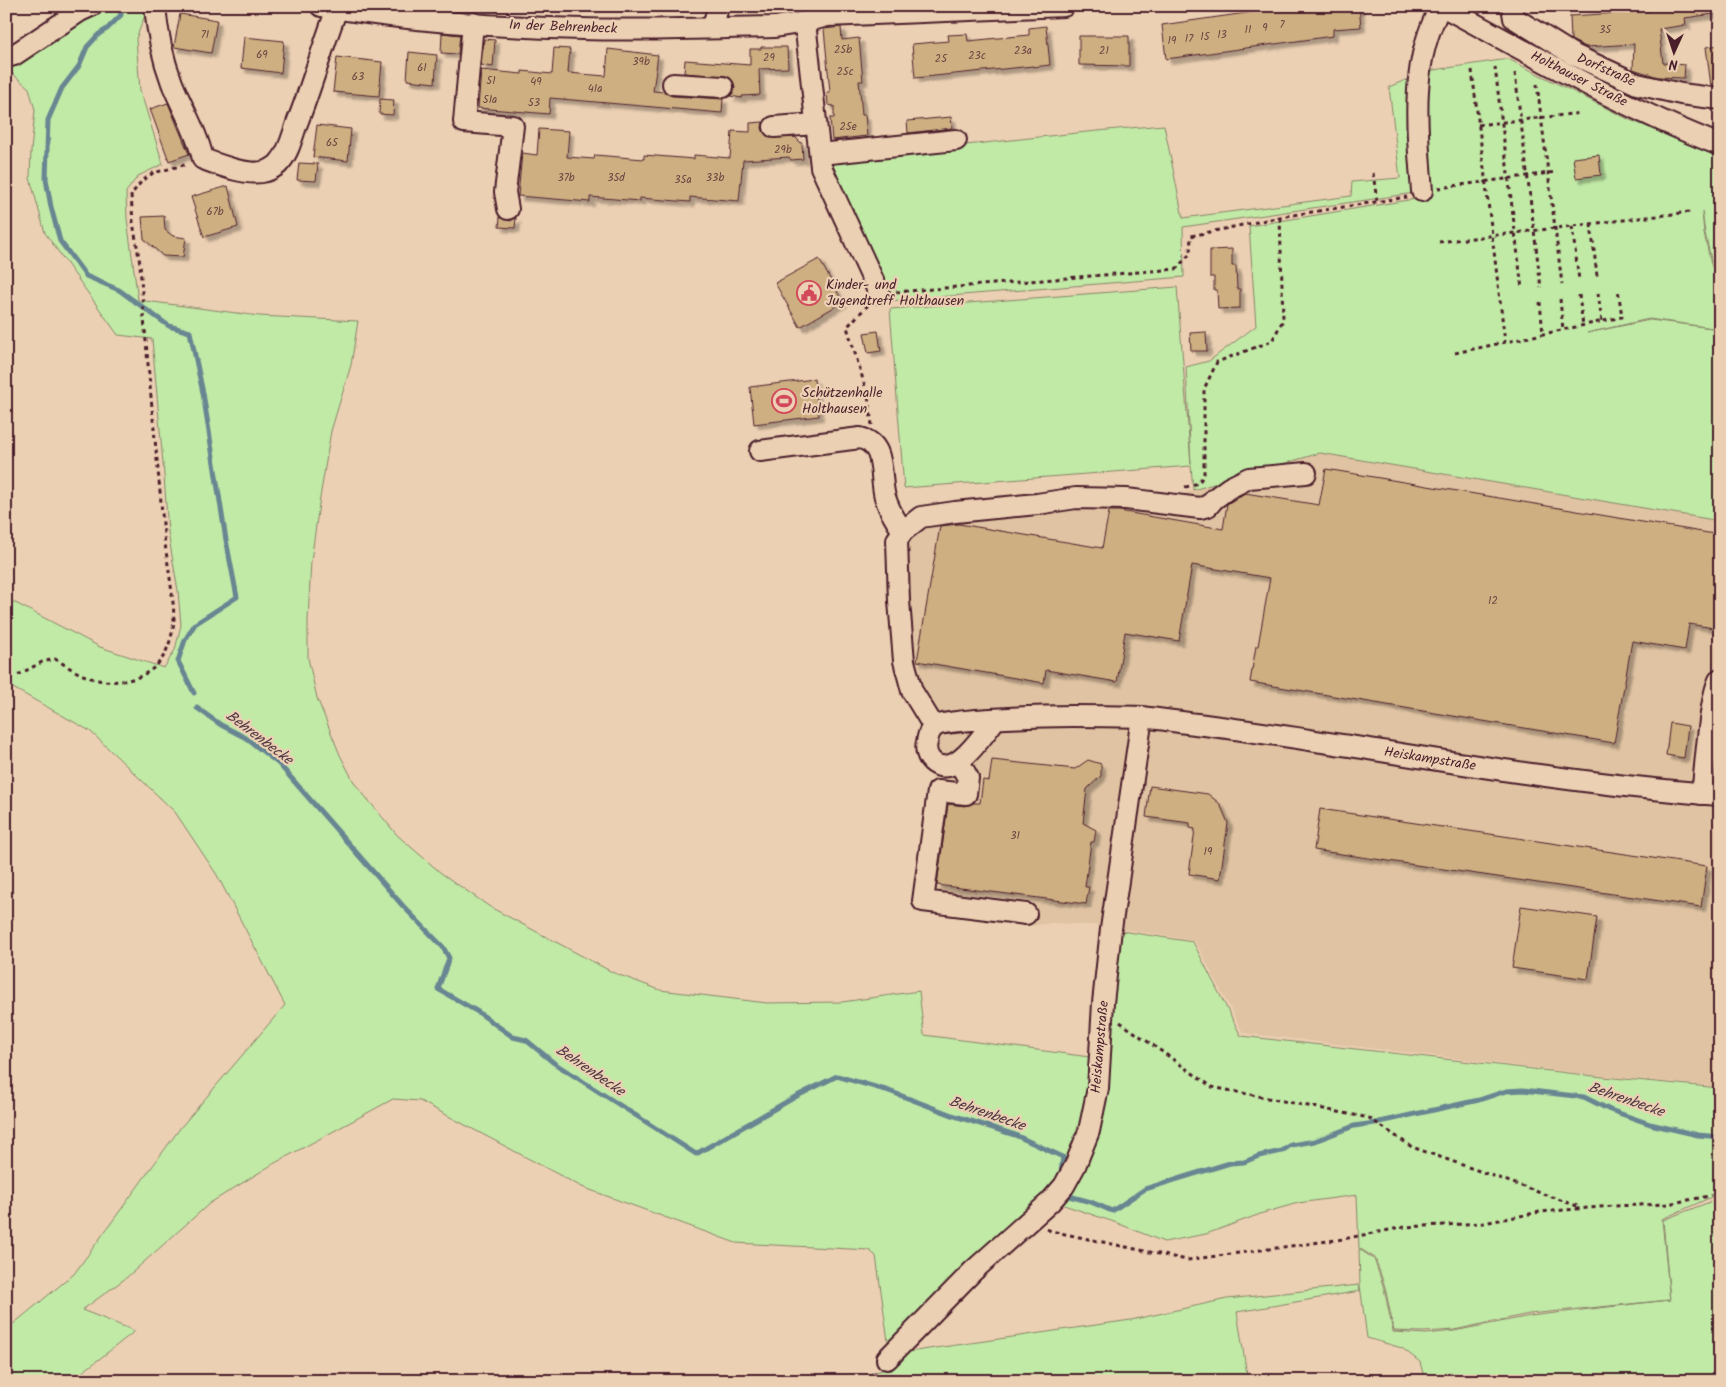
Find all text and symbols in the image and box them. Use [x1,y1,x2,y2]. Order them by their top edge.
street label: In der Behrenbeck [508,14,618,40]
house number: 7 [1279,16,1285,34]
house number: 9 [1262,19,1268,37]
house number: 11 [1245,21,1251,39]
house number: 35 [1599,21,1612,39]
house number: 71 [201,26,209,44]
house number: 13 [1217,26,1227,44]
house number: 15 [1200,28,1211,46]
north arrow [1648,28,1698,78]
house number: 17 [1185,30,1194,48]
house number: 19 [1168,32,1177,50]
house number: 25b [834,41,852,59]
house number: 23a [1014,42,1032,60]
house number: 21 [1099,42,1109,60]
street label: Holthauser Straße [1527,45,1632,113]
house number: 69 [256,46,268,64]
house number: 23c [968,47,986,65]
street label: Dorfstraße [1573,47,1640,93]
house number: 29 [763,49,776,67]
house number: 25 [935,50,948,68]
house number: 39b [632,53,650,71]
text: N [1668,53,1678,75]
house number: 61 [417,59,427,77]
house number: 25c [836,63,854,81]
house number: 63 [352,68,364,86]
house number: 51 [486,72,496,90]
house number: 49 [530,73,542,91]
house number: 41a [588,80,602,98]
house number: 51a [483,91,497,109]
house number: 53 [528,94,540,112]
house number: 25e [839,118,857,136]
house number: 65 [326,134,339,152]
house number: 29b [774,141,792,159]
house number: 37b [557,169,575,187]
house number: 35d [607,169,625,187]
house number: 33b [706,169,724,187]
house number: 35a [674,171,692,189]
house number: 67b [207,203,224,221]
place label: Kinder- und Jugendtreff Holthausen [826,274,964,312]
public building icon: Kinder- und Jugendtreff Holthausen [796,280,822,306]
place label: Schützenhalle Holthausen [802,382,883,420]
sports icon: Schützenhalle Holthausen [771,388,797,414]
house number: 12 [1488,592,1498,610]
water label: Behrenbecke [220,705,299,772]
street label: Heiskampstraße [1382,741,1478,777]
house number: 31 [1010,827,1020,845]
house number: 19 [1204,843,1213,861]
street label: Heiskampstraße [1085,999,1115,1094]
water label: Behrenbecke [550,1039,631,1104]
water label: Behrenbecke [1585,1076,1669,1125]
water label: Behrenbecke [946,1090,1030,1139]

